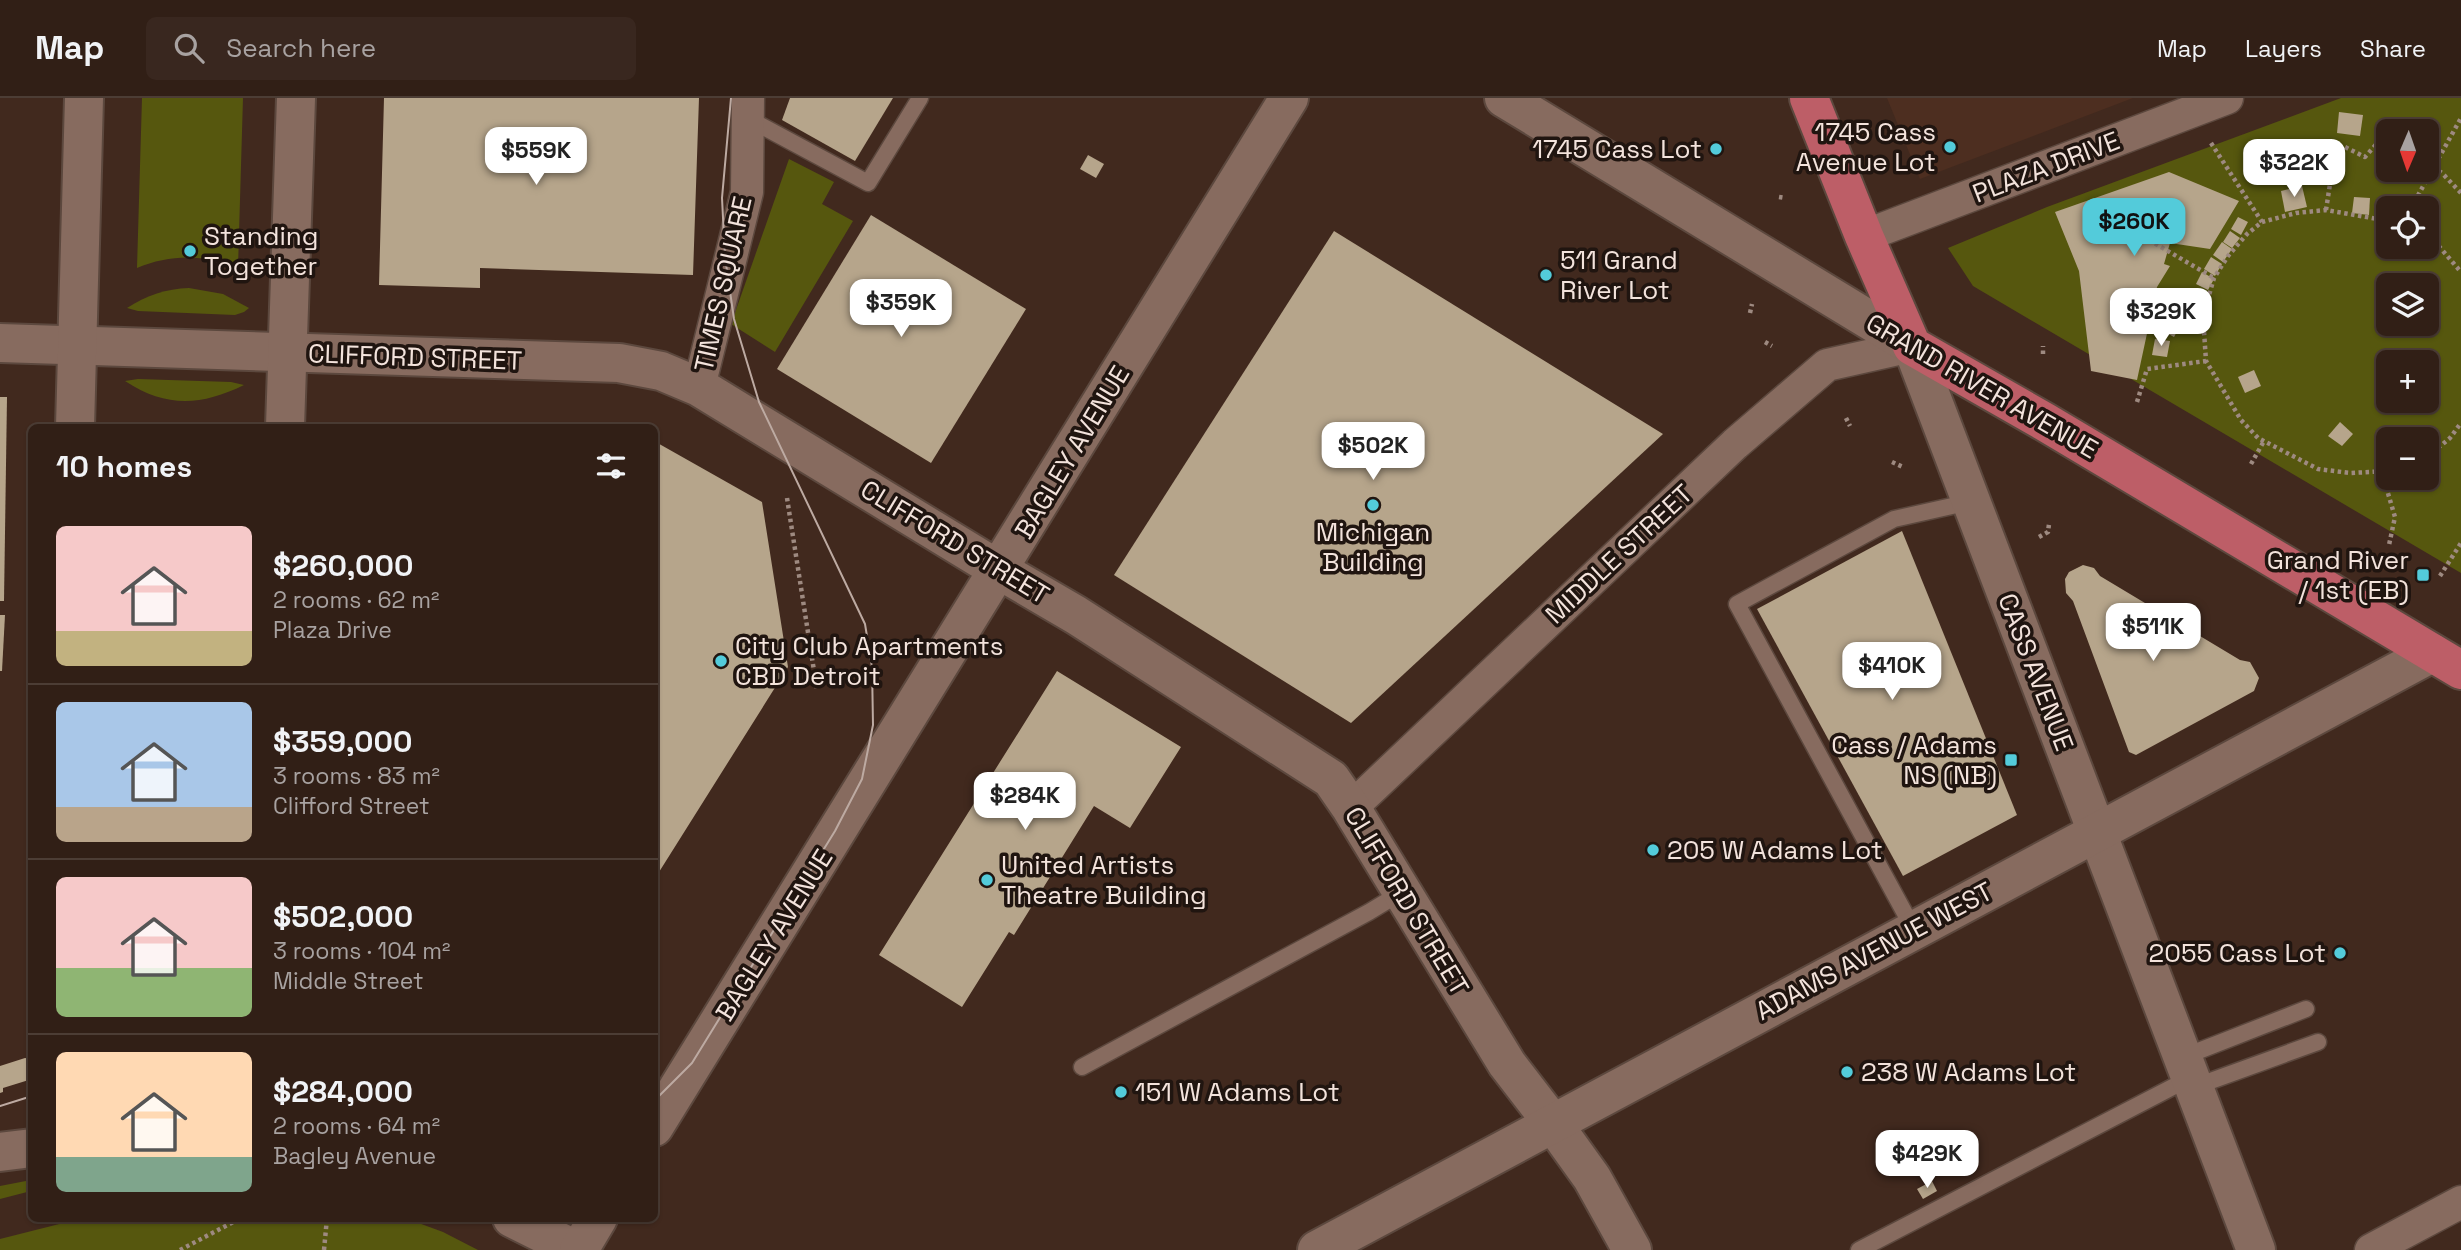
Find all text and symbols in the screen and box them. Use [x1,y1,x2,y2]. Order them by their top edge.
search box [146,17,636,80]
text: Map [35,27,104,69]
icon: search [170,29,208,67]
text: Search here [226,31,376,65]
text: Map [2157,33,2207,64]
text: Layers [2245,33,2322,64]
text: Share [2360,33,2426,64]
place label: 1745 Cass Avenue Lot [1796,115,1936,179]
north arrow [2376,119,2440,182]
map controls [2376,119,2439,490]
street label: PLAZA DRIVE [1968,123,2124,211]
pin: $559K [487,127,585,187]
place label: 1745 Cass Lot [1532,132,1702,166]
text: $559K [501,135,571,165]
marker: 1745 Cass Avenue Lot [1942,139,1958,155]
pin: $322K [2245,140,2343,199]
marker: 1745 Cass Lot [1708,141,1724,157]
text: $322K [2259,147,2329,177]
street label: TIMES SQUARE [686,193,760,375]
button: locate [2376,196,2439,259]
pin: $260K [2085,198,2183,258]
text: $260K [2098,206,2170,236]
place label: Standing Together [204,219,318,283]
marker: Standing Together [182,243,198,259]
place label: 511 Grand River Lot [1560,243,1678,307]
marker: 511 Grand River Lot [1538,267,1554,283]
button: layers [2376,273,2439,336]
pin: $359K [852,280,950,339]
text: $359K [866,287,936,317]
pin: $329K [2112,288,2210,348]
text: $329K [2126,296,2196,326]
street label: GRAND RIVER AVENUE [1860,306,2104,466]
street label: CLIFFORD STREET [307,336,523,378]
button: + [2376,350,2439,413]
street label: BAGLEY AVENUE [1007,359,1137,545]
pin: $502K [1324,422,1422,482]
button: − [2376,427,2439,490]
text: $502K [1338,430,1408,460]
text: 10 homes [56,447,192,486]
icon: filters [592,447,630,485]
street label: CLIFFORD STREET [854,472,1056,612]
street label: MIDDLE STREET [1538,477,1700,631]
marker: Michigan Building [1365,497,1381,513]
place label: Michigan Building [1316,515,1430,579]
place label: Grand River / 1st (EB) [2267,543,2409,607]
text: $260,000 [273,546,413,585]
icon: home [112,554,196,638]
marker: Grand River / 1st (EB) [2415,567,2431,583]
text: 2 rooms · 62 m² [273,585,439,615]
street label: CASS AVENUE [1990,588,2082,756]
pin: $511K [2104,603,2202,663]
text: $511K [2122,611,2184,641]
text: Plaza Drive [273,615,392,645]
place label: City Club Apartments CBD Detroit [735,629,1004,693]
pin: $410K [1843,642,1941,702]
text: $410K [1858,650,1926,680]
marker: City Club Apartments CBD Detroit [713,653,729,669]
text: $359,000 [273,722,412,761]
place label: Cass / Adams NS (NB) [1831,728,1997,792]
icon: home [112,730,196,814]
marker: Cass / Adams NS (NB) [2003,752,2019,768]
text: 3 rooms · 83 m² [273,761,440,791]
pin: $284K [976,772,1074,832]
text: $284K [990,780,1060,810]
text: Clifford Street [273,791,430,821]
street label: CLIFFORD STREET [1337,800,1477,1002]
place label: 205 W Adams Lot [1667,833,1883,867]
marker: 205 W Adams Lot [1645,842,1661,858]
street label: BAGLEY AVENUE [708,843,840,1027]
place label: United Artists Theatre Building [1001,848,1207,912]
marker: United Artists Theatre Building [979,872,995,888]
street label: ADAMS AVENUE WEST [1750,874,1998,1028]
text: $502,000 [273,897,413,936]
icon: home [112,905,196,989]
text: 3 rooms · 104 m² [273,936,450,966]
place label: 2055 Cass Lot [2149,936,2326,970]
marker: 2055 Cass Lot [2332,945,2348,961]
text: Middle Street [273,966,424,996]
place label: 238 W Adams Lot [1861,1055,2076,1089]
marker: 238 W Adams Lot [1839,1064,1855,1080]
text: $284,000 [273,1072,413,1111]
place label: 151 W Adams Lot [1135,1075,1340,1109]
icon: home [112,1080,196,1164]
marker: 151 W Adams Lot [1113,1084,1129,1100]
text: 2 rooms · 64 m² [273,1111,440,1141]
pin: $429K [1878,1130,1976,1190]
text: $429K [1892,1138,1962,1168]
text: Bagley Avenue [273,1141,436,1171]

